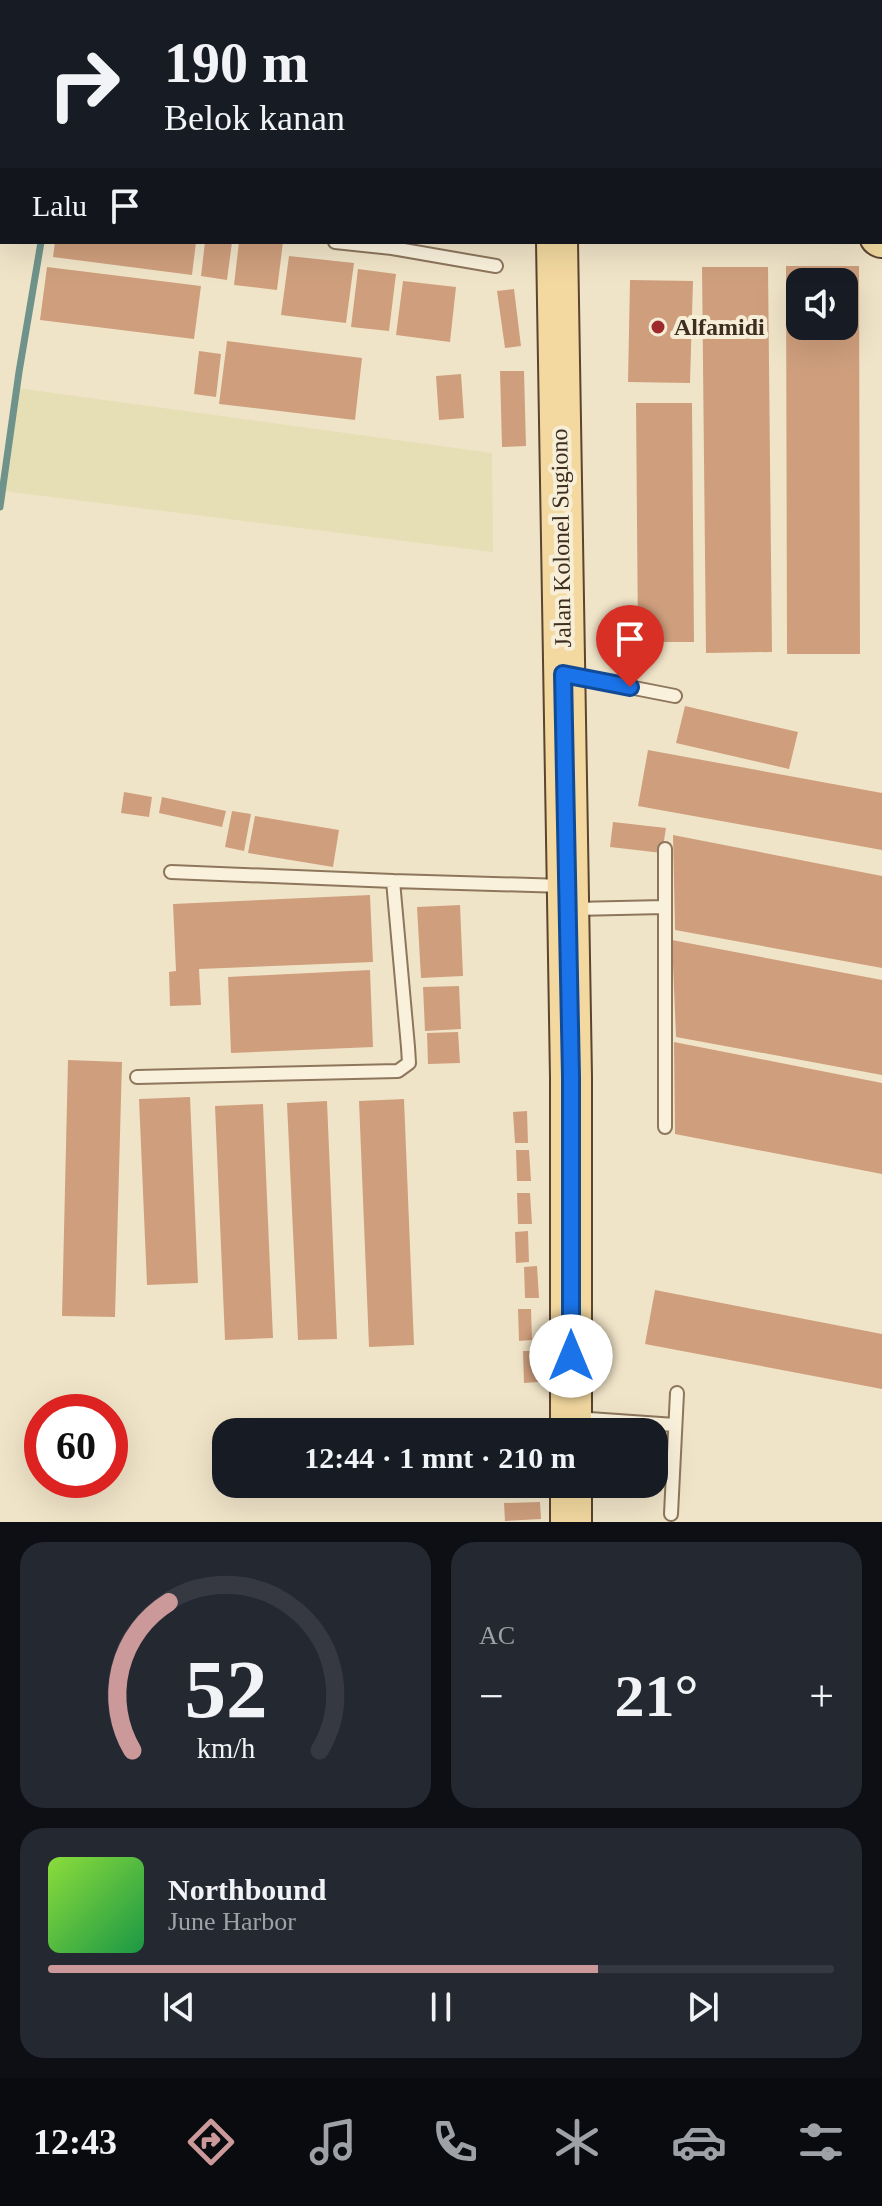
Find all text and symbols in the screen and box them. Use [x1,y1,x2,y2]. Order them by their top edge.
icon: right [32,32,136,136]
text: 190 m [164,32,309,94]
text: Belok kanan [164,98,345,138]
icon: arrive [103,184,147,228]
text: Lalu [32,189,87,222]
map controls [786,268,858,340]
button: sound [786,268,858,340]
place label: Alfamidi [674,314,765,340]
marker: Alfamidi [649,318,667,336]
street label: Jalan Kolonel Sugiono [546,428,576,648]
pin [596,605,664,687]
icon: arrive [608,617,652,661]
position arrow [529,1314,613,1398]
speed limit sign: 60 [24,1394,128,1498]
text: 12:44 · 1 mnt · 210 m [304,1441,576,1474]
text: AC [479,1621,515,1650]
text: 52 [184,1643,267,1735]
text: 21° [615,1663,699,1729]
text: − [479,1672,504,1721]
text: + [809,1672,834,1721]
text: km/h [196,1733,255,1764]
text: Northbound [168,1873,326,1906]
text: June Harbor [168,1907,296,1936]
icon: previous [157,1985,201,2029]
icon: pause [419,1985,463,2029]
icon: next [681,1985,725,2029]
icon: directions [183,2114,239,2170]
icon: music [305,2114,361,2170]
icon: phone [427,2114,483,2170]
icon: climate [549,2114,605,2170]
icon: car [671,2114,727,2170]
icon: filters [793,2114,849,2170]
text: 12:43 [33,2122,117,2162]

